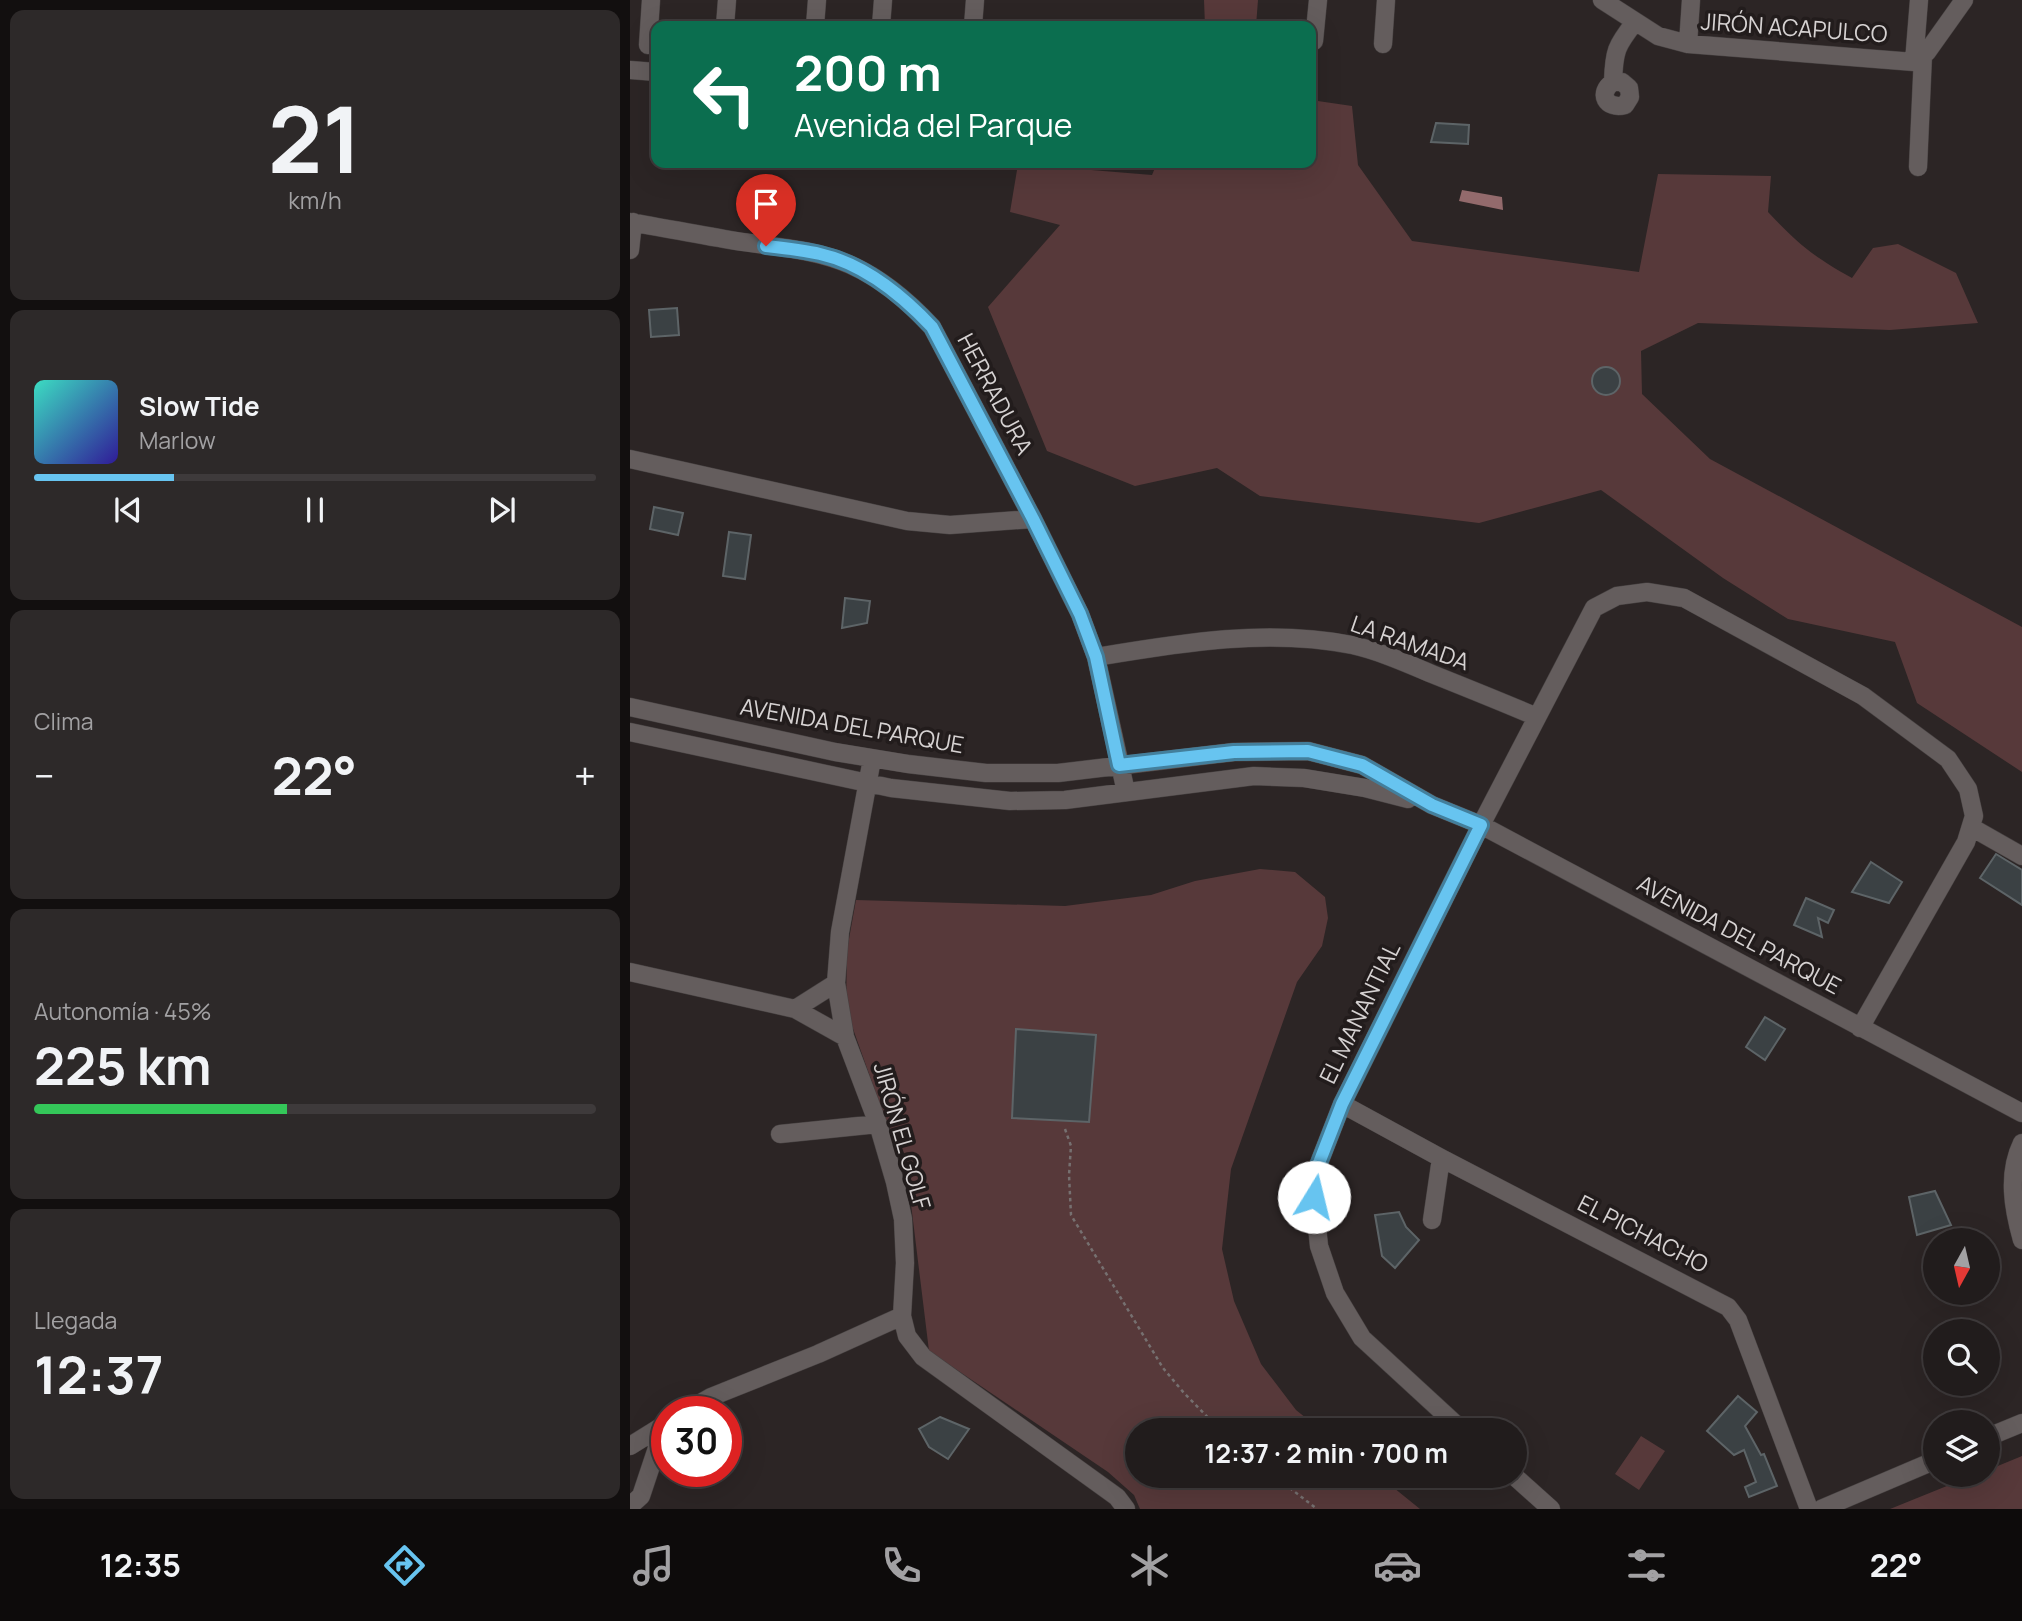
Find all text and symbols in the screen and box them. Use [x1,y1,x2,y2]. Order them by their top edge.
street label: JIRÓN ACAPULCO [1700,5,1888,49]
text: 200 m [794,39,942,106]
icon: left [679,49,770,140]
text: 21 [268,76,362,200]
text: Avenida del Parque [794,103,1073,147]
pin [736,174,796,246]
text: km/h [288,184,342,216]
icon: arrive [747,185,785,223]
street label: HERRADURA [951,327,1041,460]
text: Slow Tide [139,388,260,424]
text: Marlow [139,424,216,456]
icon: previous [109,491,147,529]
icon: pause [296,491,334,529]
icon: next [483,491,521,529]
street label: LA RAMADA [1347,607,1474,677]
street label: AVENIDA DEL PARQUE [738,690,967,760]
text: Clima [34,705,93,737]
text: 22° [272,740,357,811]
text: − [34,749,55,801]
text: + [574,749,596,801]
street label: AVENIDA DEL PARQUE [1632,867,1847,1001]
street label: EL MANANTIAL [1311,936,1407,1089]
text: Autonomía · 45% [34,995,211,1027]
text: 225 km [34,1030,212,1101]
street label: JIRÓN EL GOLF [867,1058,939,1214]
position arrow [1277,1160,1351,1234]
street label: EL PICHACHO [1573,1186,1714,1280]
north arrow [1923,1228,2000,1306]
map controls [1923,1228,2000,1487]
text: Llegada [34,1304,117,1336]
button: search [1923,1319,2000,1396]
text: 12:37 [34,1339,164,1410]
speed limit sign: 30 [651,1396,742,1487]
button: layers [1923,1410,2000,1487]
text: 12:37 · 2 min · 700 m [1204,1435,1448,1471]
icon: directions [380,1541,429,1590]
icon: music [629,1541,678,1590]
icon: phone [877,1541,926,1590]
icon: climate [1125,1541,1174,1590]
icon: car [1373,1541,1422,1590]
icon: filters [1622,1541,1671,1590]
text: 12:35 [100,1543,181,1587]
text: 22° [1870,1543,1922,1587]

